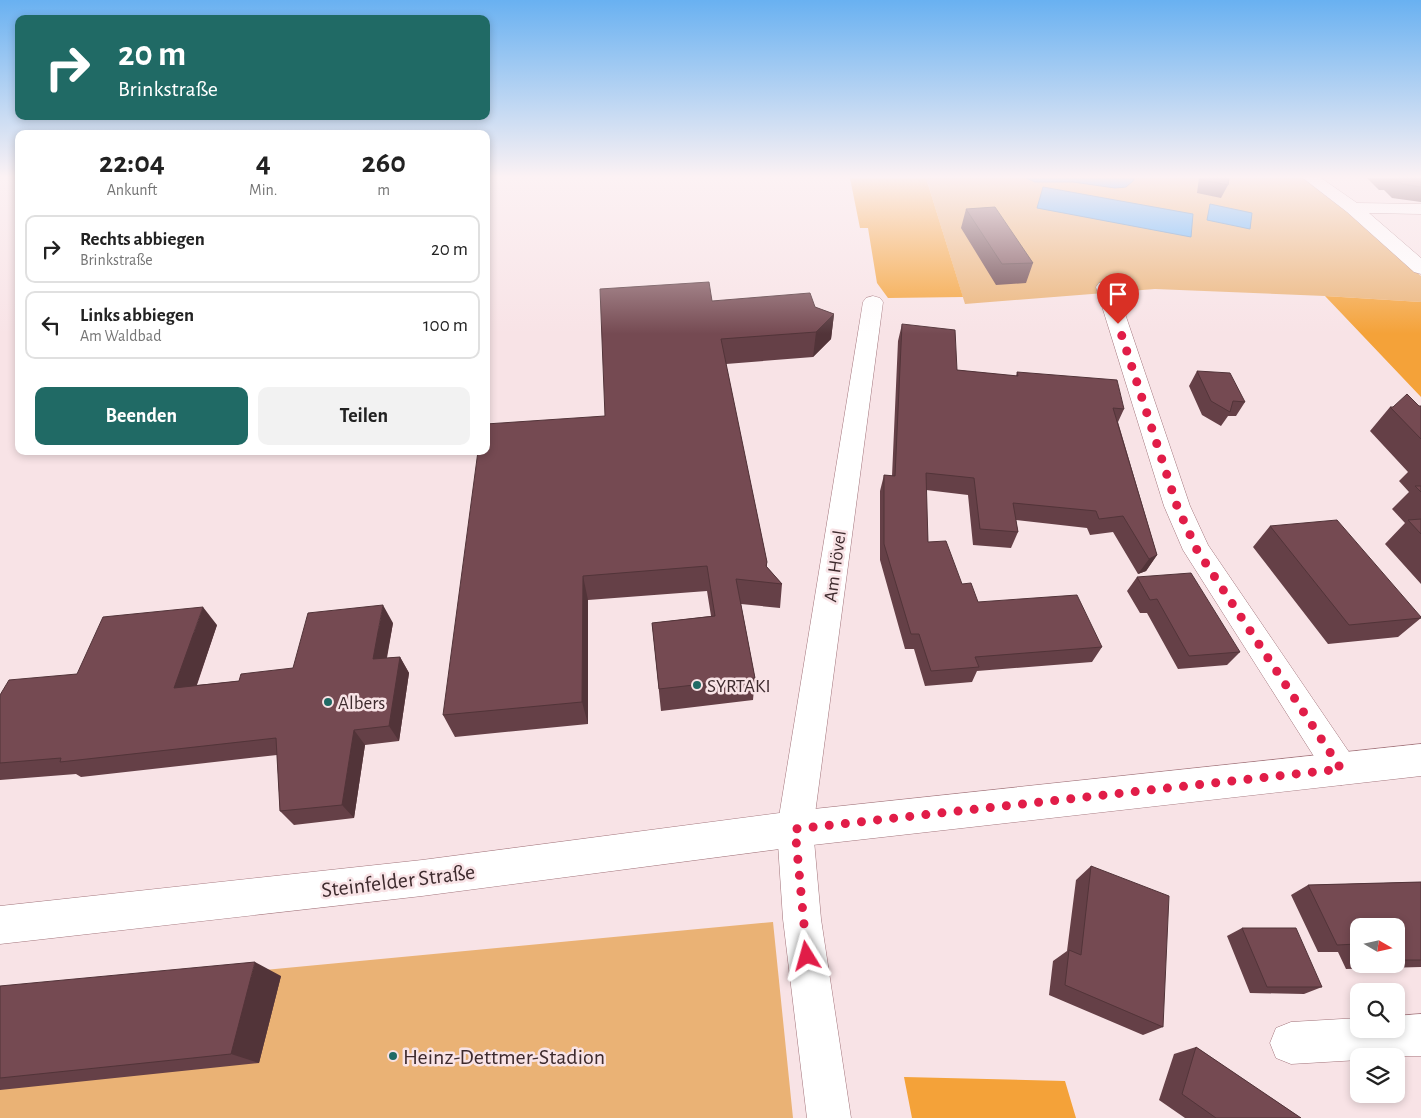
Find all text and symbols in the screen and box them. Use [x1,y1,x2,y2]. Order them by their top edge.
icon: right [35,35,100,100]
text: 20 m [118,37,186,72]
text: Brinkstraße [118,78,218,100]
text: 22:04 [99,148,165,178]
text: 4 [256,148,271,178]
text: 260 [362,148,406,178]
text: Ankunft [107,182,157,198]
text: Min. [249,182,278,198]
text: m [377,182,390,198]
text: Rechts abbiegen [80,230,205,249]
icon: right [37,235,65,263]
text: 20 m [431,240,468,259]
text: Brinkstraße [80,252,153,268]
pin [1097,273,1139,324]
icon: arrive [1104,280,1132,308]
text: Links abbiegen [80,306,194,325]
icon: left [37,311,65,339]
text: 100 m [423,316,468,335]
text: Am Waldbad [80,328,161,344]
button: Beenden [35,387,248,445]
button: Teilen [258,387,470,445]
street label: Am Hövel [821,529,850,603]
place label: SYRTAKI [707,677,771,696]
marker: SYRTAKI [691,679,703,691]
place label: Albers [338,694,385,713]
marker: Albers [322,696,334,708]
street label: Steinfelder Straße [320,861,476,901]
north arrow [1350,918,1405,972]
map controls [1350,918,1405,1103]
position arrow [780,929,832,981]
button: search [1350,983,1405,1038]
place label: Heinz-Dettmer-Stadion [403,1046,605,1068]
button: layers [1350,1048,1405,1103]
marker: Heinz-Dettmer-Stadion [387,1050,399,1062]

